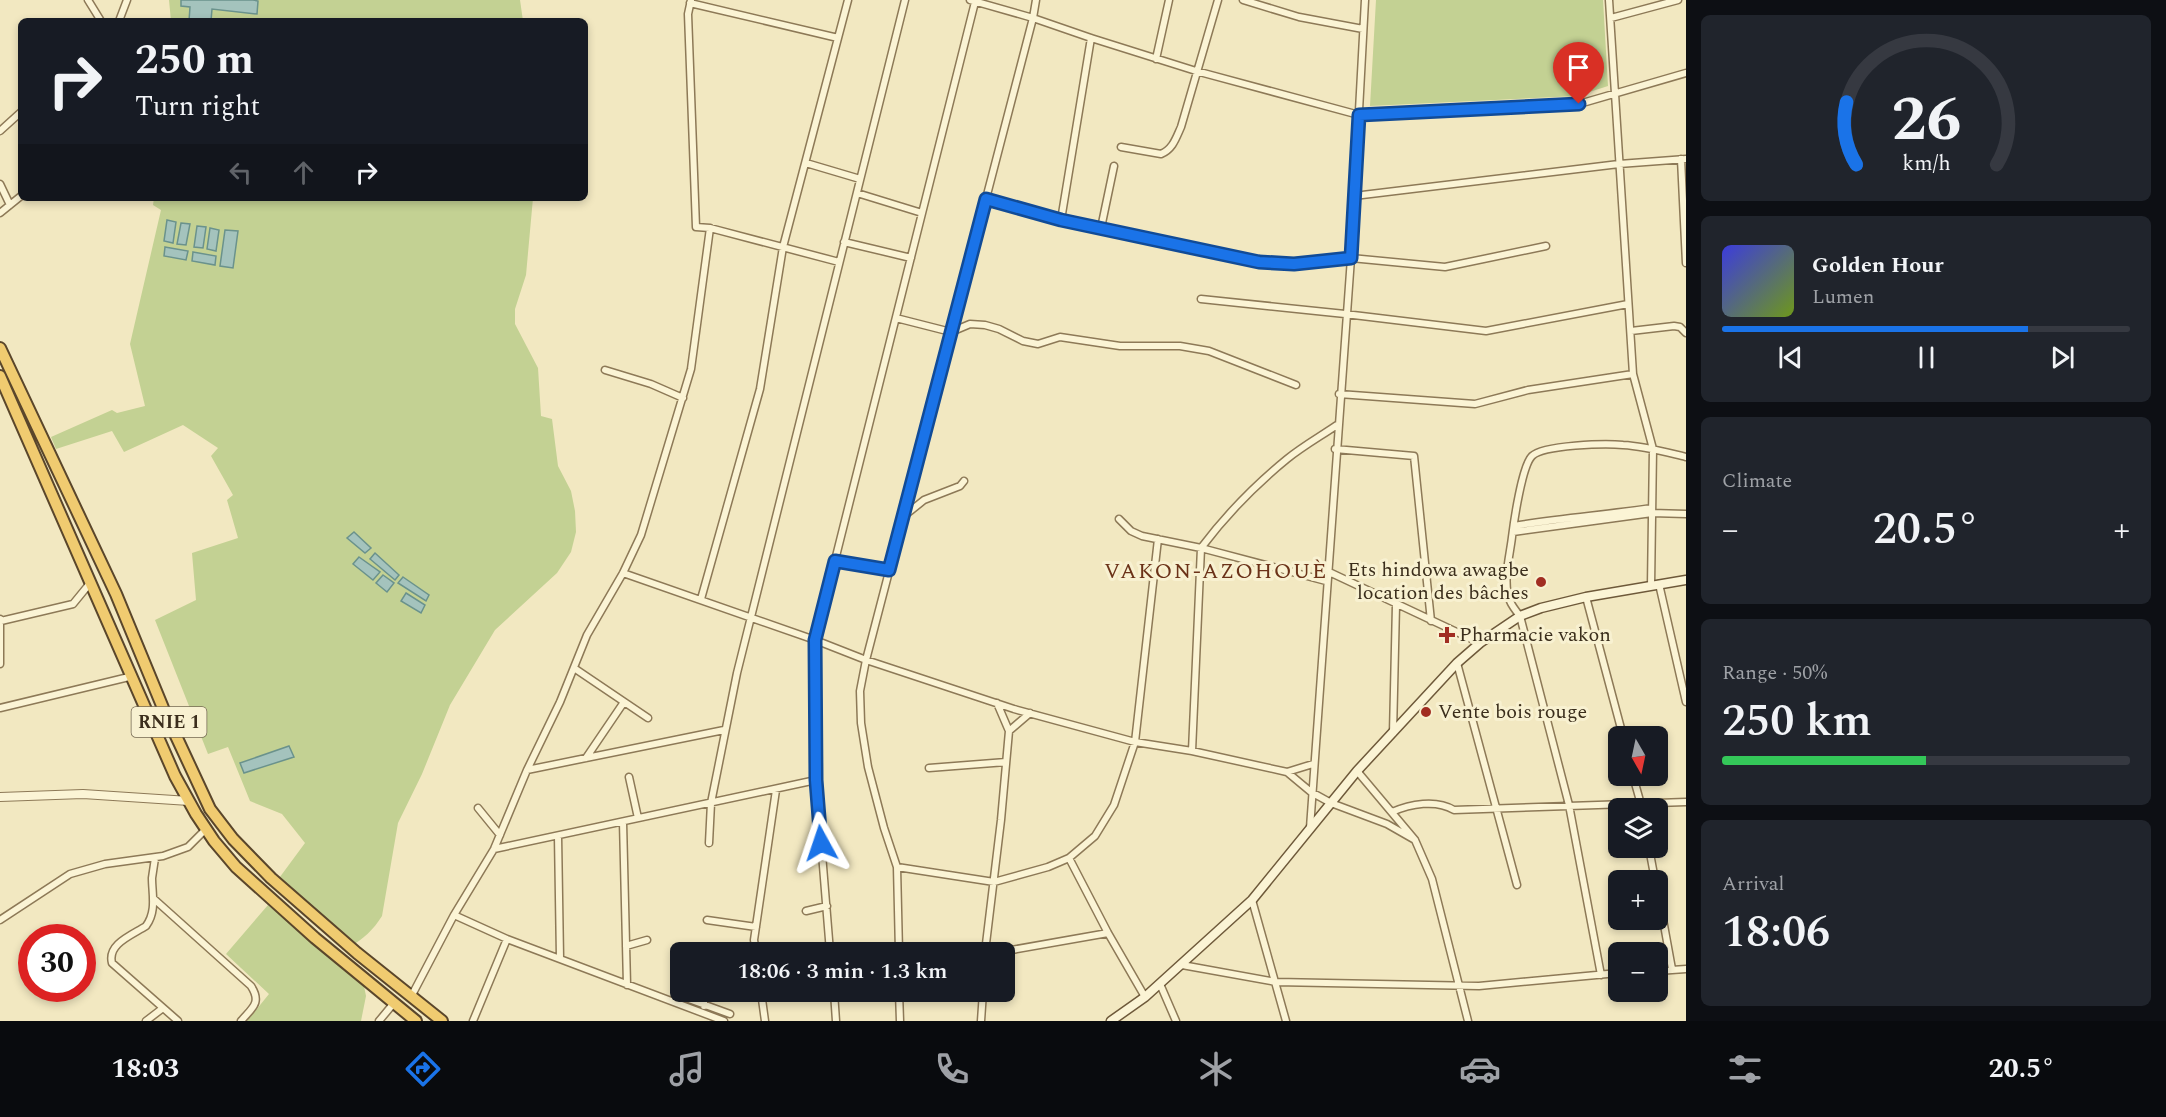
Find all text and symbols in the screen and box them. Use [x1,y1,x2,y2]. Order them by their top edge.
text: 250 m [135,29,254,92]
icon: right [36,42,114,120]
pin [1553,42,1604,104]
icon: arrive [1562,51,1595,84]
text: 26 [1891,73,1961,168]
text: Turn right [135,86,260,128]
text: km/h [1902,147,1950,180]
icon: left [224,156,257,189]
icon: ahead [287,156,320,189]
icon: right [350,156,383,189]
text: Golden Hour [1812,249,1944,282]
text: Lumen [1812,282,1874,312]
icon: previous [1774,341,1807,374]
icon: pause [1910,341,1943,374]
icon: next [2046,341,2079,374]
text: Climate [1722,466,1792,496]
text: 20.5° [1873,495,1979,564]
text: − [1722,505,1739,555]
text: + [2113,505,2130,555]
district label: VAKON-AZOHOUÈ [1104,555,1328,588]
place label: Ets hindowa awagbe location des bâches [1348,555,1529,608]
marker: Ets hindowa awagbe location des bâches [1534,575,1548,589]
place label: Pharmacie vakon [1459,620,1611,650]
marker: Pharmacie vakon [1440,628,1454,642]
text: Range · 50% [1722,658,1827,688]
text: 250 km [1722,687,1872,756]
place label: Vente bois rouge [1438,697,1587,727]
marker: Vente bois rouge [1419,705,1433,719]
road number: RNIE 1 [132,707,207,737]
north arrow [1608,726,1668,786]
map controls [1608,726,1668,1002]
button: layers [1608,798,1668,858]
position arrow [789,811,853,875]
text: Arrival [1722,869,1784,899]
button: + [1608,870,1668,930]
text: 18:06 [1722,898,1830,967]
speed limit sign: 30 [18,924,96,1002]
button: − [1608,942,1668,1002]
text: 18:06 · 3 min · 1.3 km [737,955,948,988]
text: 18:03 [111,1048,179,1090]
icon: directions [402,1048,444,1090]
icon: music [666,1048,708,1090]
icon: phone [931,1048,973,1090]
icon: climate [1195,1048,1237,1090]
icon: car [1459,1048,1501,1090]
icon: filters [1724,1048,1766,1090]
text: 20.5° [1988,1048,2055,1090]

